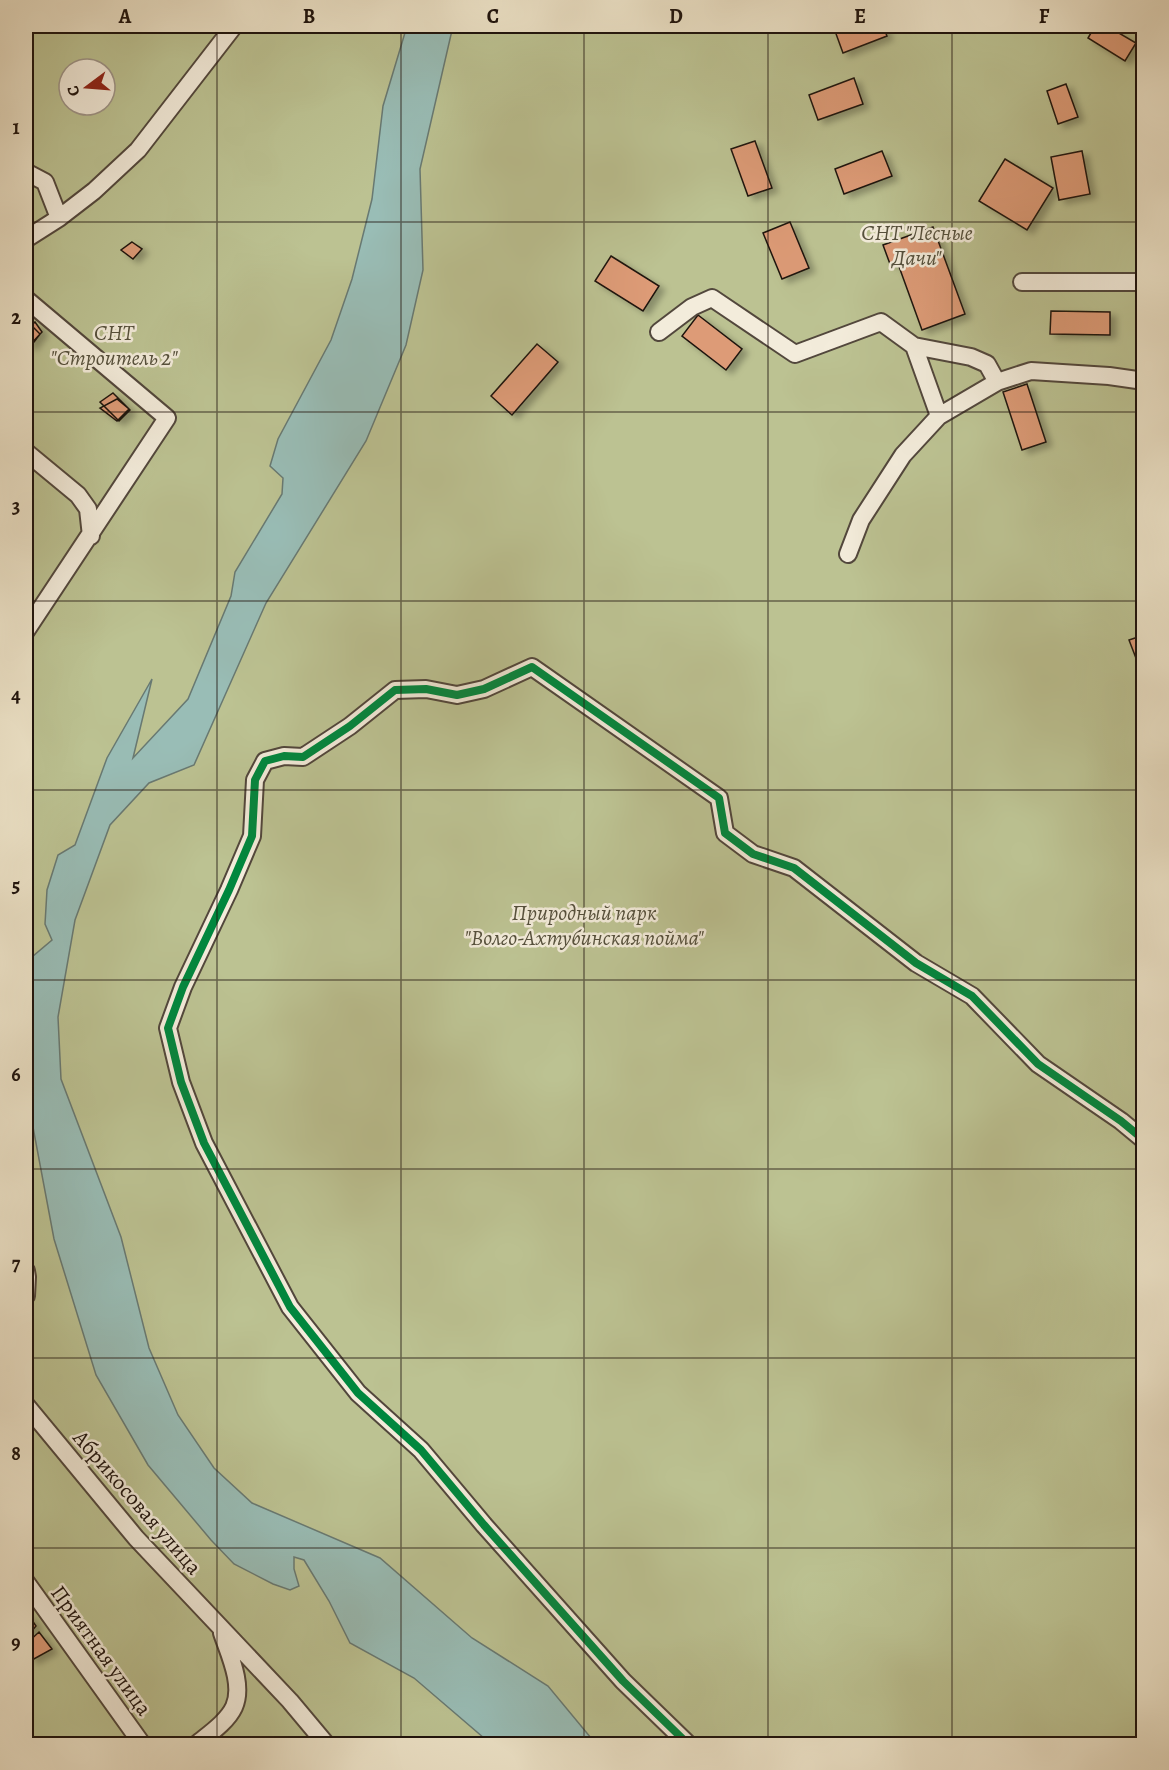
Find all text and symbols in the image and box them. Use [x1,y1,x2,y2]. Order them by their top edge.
text: A [118,3,132,30]
text: B [303,3,315,30]
text: C [487,3,499,30]
text: D [669,3,683,30]
text: E [854,3,866,30]
text: F [1039,3,1050,30]
north arrow [57,57,117,117]
text: С [62,83,85,99]
text: 1 [12,114,20,141]
park label: СНТ "Лесные Дачи" [861,218,973,273]
text: 2 [11,304,21,331]
park label: СНТ "Строитель 2" [50,318,178,373]
text: 3 [12,493,20,520]
text: 4 [11,682,21,709]
text: 5 [12,872,20,899]
park label: Природный парк "Волго-Ахтубинская пойма" [464,898,704,953]
text: 6 [11,1061,21,1088]
text: 7 [12,1250,21,1277]
street label: Абрикосовая улица [65,1423,209,1582]
text: 8 [11,1440,21,1467]
street label: Приятная улица [44,1579,159,1723]
text: 9 [11,1629,21,1656]

